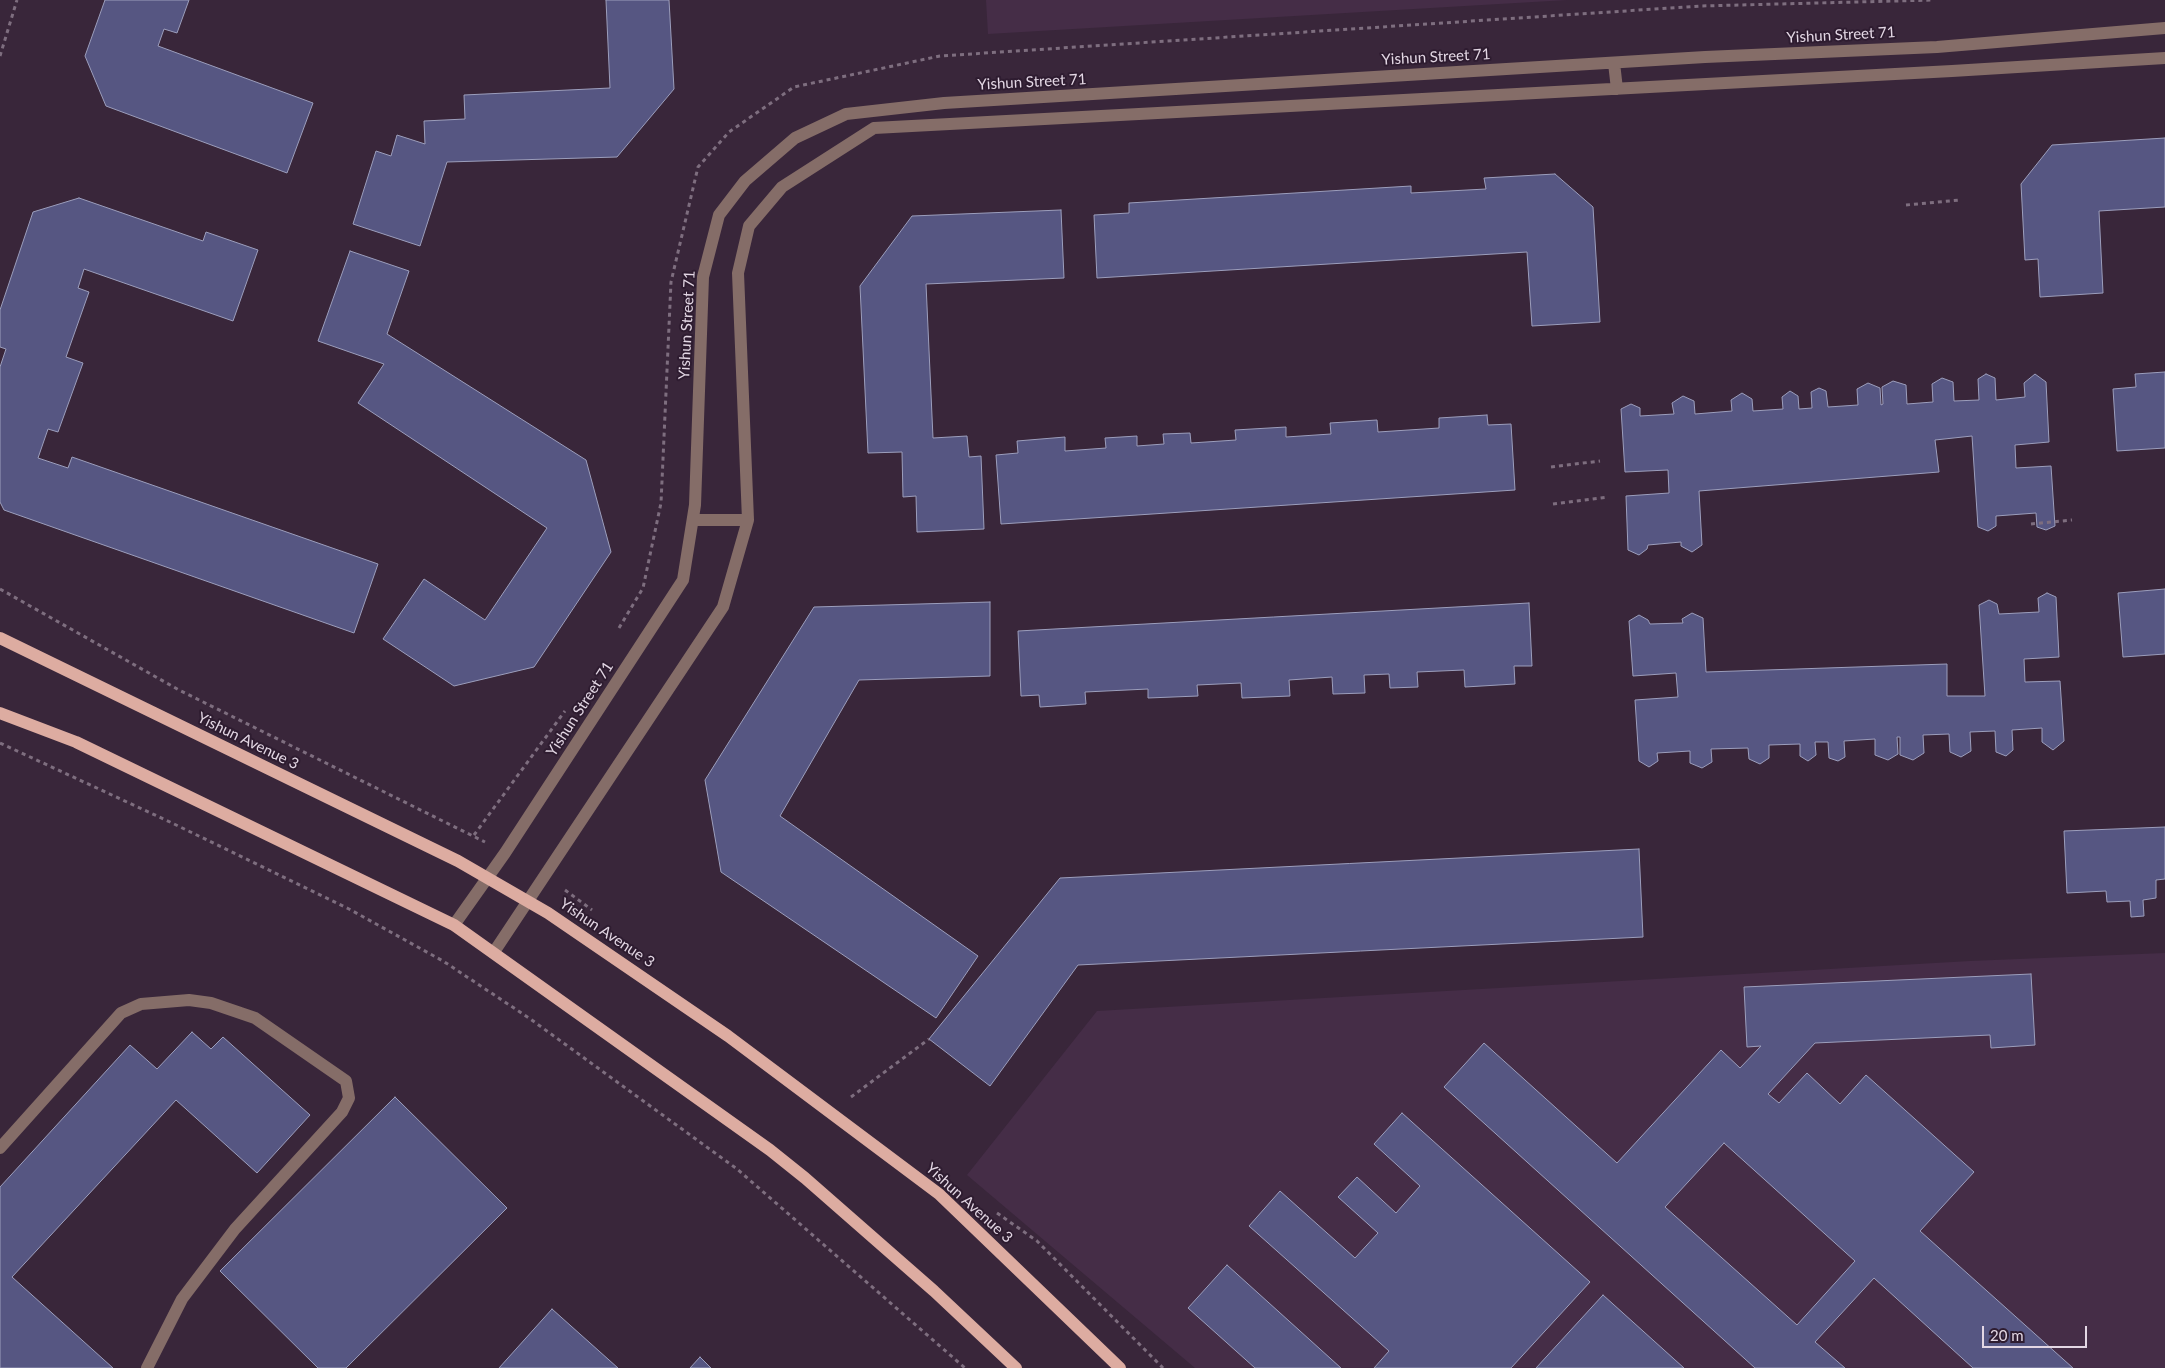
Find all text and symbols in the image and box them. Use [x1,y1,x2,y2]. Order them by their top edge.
street label: Yishun Street 71 [1786,23,1896,47]
street label: Yishun Street 71 [1381,45,1491,69]
street label: Yishun Street 71 [977,70,1087,94]
street label: Yishun Street 71 [675,270,699,380]
street label: Yishun Street 71 [543,658,617,760]
street label: Yishun Avenue 3 [194,709,302,773]
street label: Yishun Avenue 3 [556,895,658,971]
street label: Yishun Avenue 3 [922,1159,1016,1247]
scale bar [1985,1316,2090,1348]
text: 20 m [1990,1326,2024,1344]

